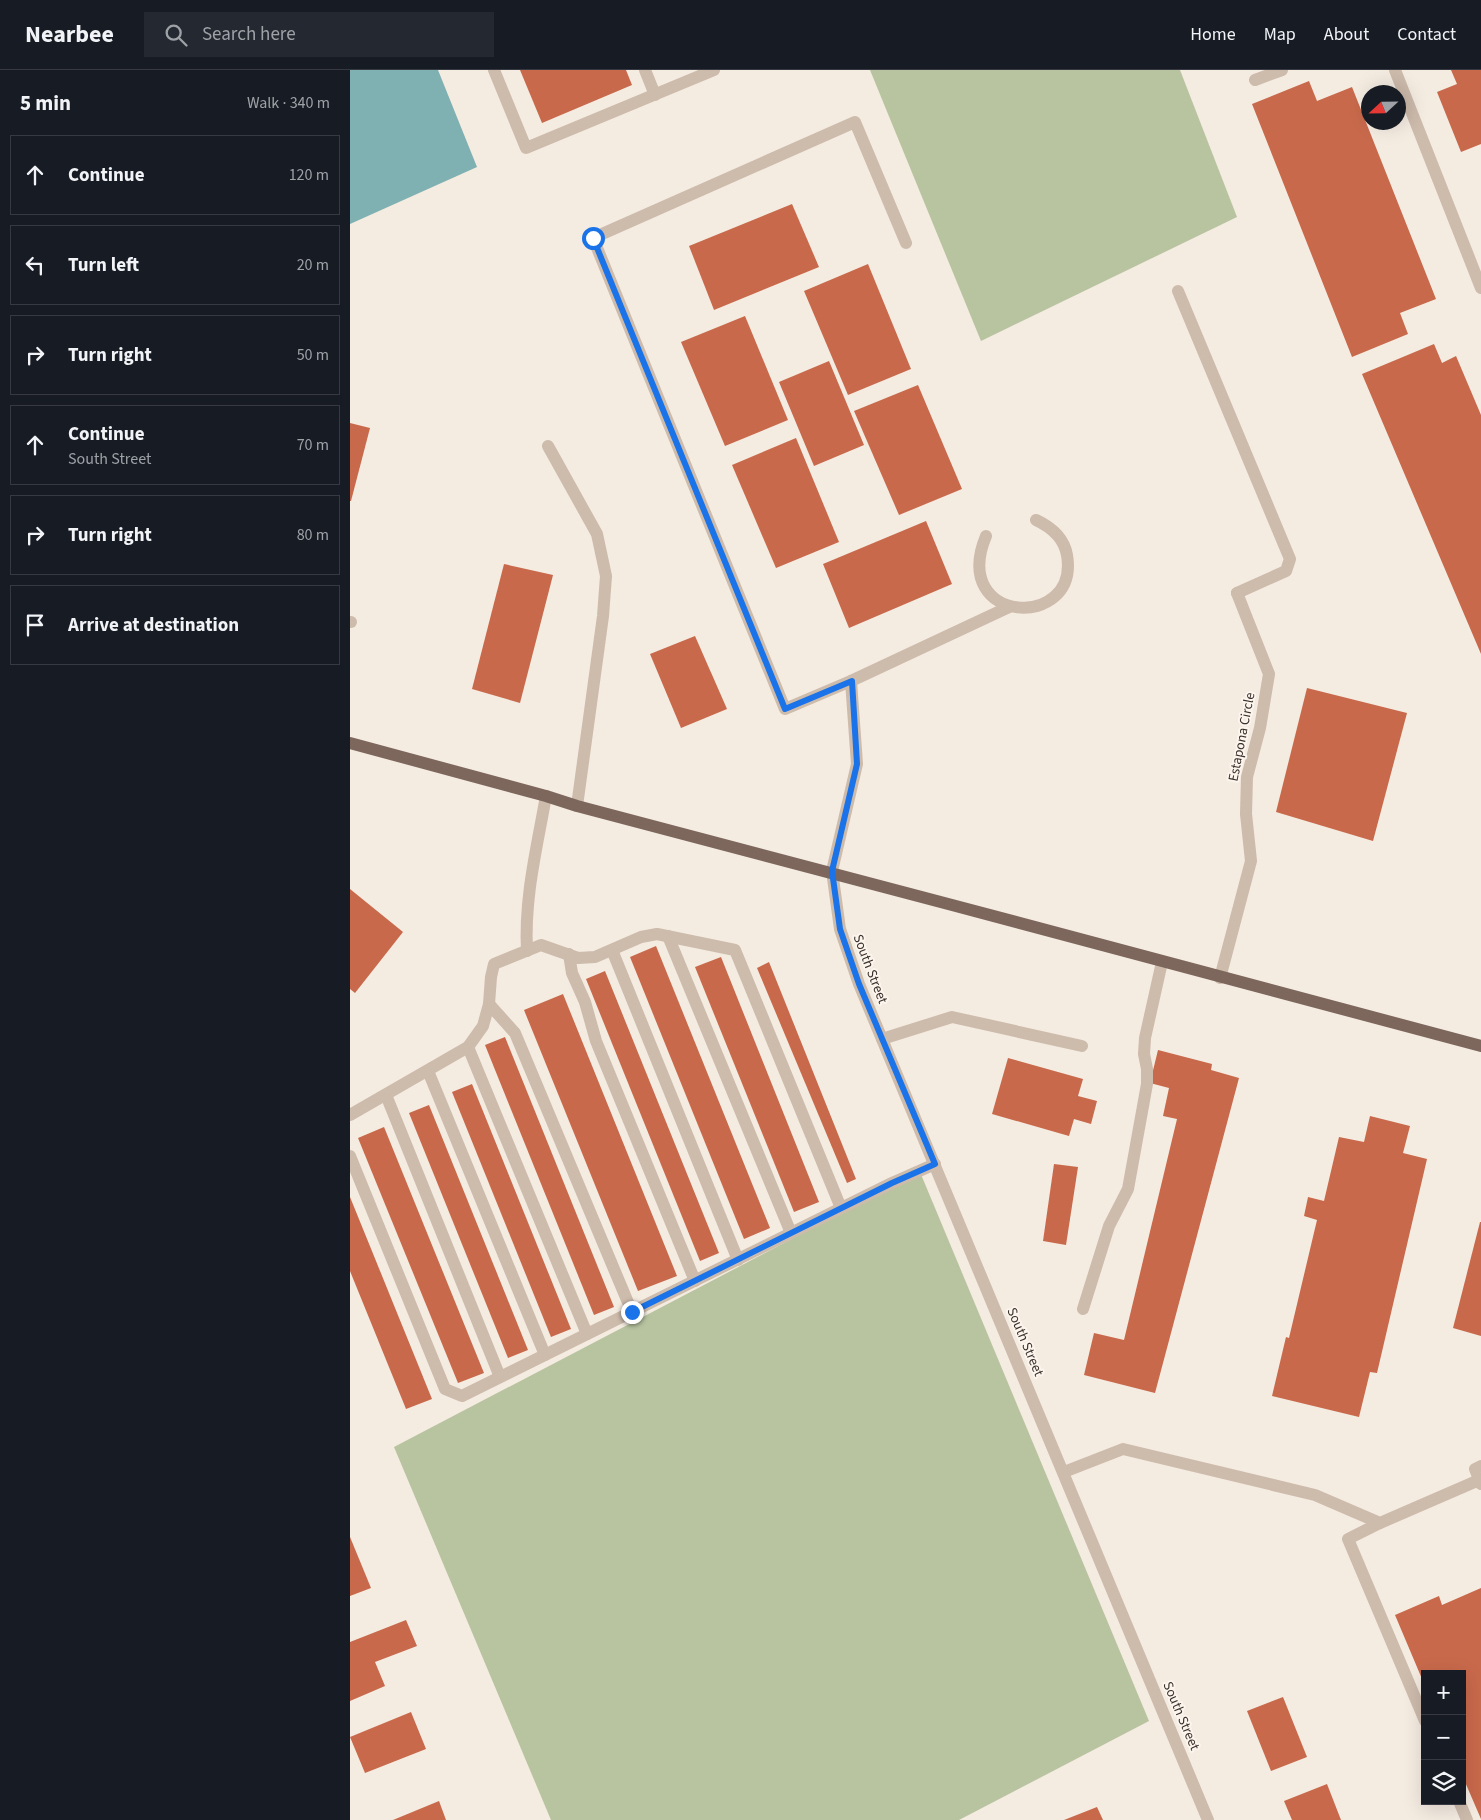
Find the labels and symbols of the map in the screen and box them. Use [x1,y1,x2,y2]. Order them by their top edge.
north arrow [1361,85,1406,130]
route start [582,227,605,250]
street label: Estapona Circle [1224,691,1260,783]
street label: South Street [848,931,892,1007]
route end [621,1301,644,1324]
street label: South Street [1002,1305,1049,1380]
street label: South Street [1158,1679,1205,1754]

